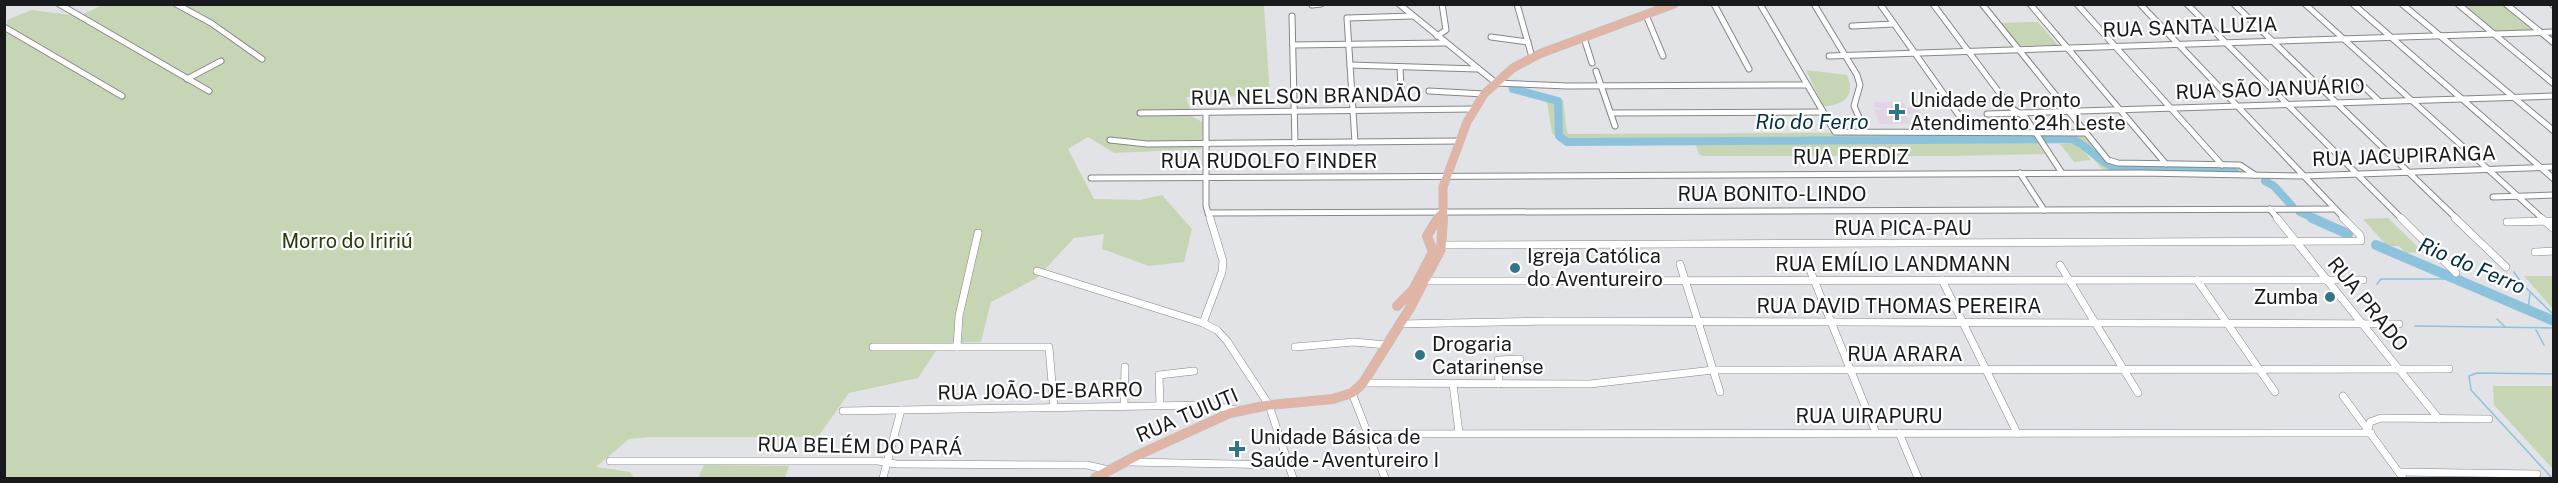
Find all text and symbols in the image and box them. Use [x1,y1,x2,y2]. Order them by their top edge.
street label: RUA SANTA LUZIA [2102,12,2278,42]
street label: RUA SÃO JANUÁRIO [2175,73,2365,104]
street label: RUA NELSON BRANDÃO [1190,81,1422,110]
place label: Unidade de Pronto Atendimento 24h Leste [1910,88,2126,135]
marker: Unidade de Pronto Atendimento 24h Leste [1888,103,1906,121]
water label: Rio do Ferro [1755,109,1869,134]
street label: RUA JACUPIRANGA [2312,141,2496,171]
street label: RUA PERDIZ [1793,145,1909,169]
street label: RUA RUDOLFO FINDER [1161,149,1377,173]
street label: RUA BONITO-LINDO [1677,182,1867,206]
street label: RUA PICA-PAU [1834,216,1972,240]
park label: Morro do Iririú [281,229,413,253]
water label: Rio do Ferro [2415,232,2529,299]
place label: Igreja Católica do Aventureiro [1527,244,1663,291]
street label: RUA EMÍLIO LANDMANN [1775,251,2011,276]
street label: RUA PRADO [2323,252,2413,356]
marker: Igreja Católica do Aventureiro [1508,261,1522,275]
place label: Zumba [2253,285,2318,309]
marker: Zumba [2323,290,2337,304]
street label: RUA DAVID THOMAS PEREIRA [1756,294,2042,318]
place label: Drogaria Catarinense [1432,332,1544,379]
street label: RUA ARARA [1847,342,1963,366]
marker: Drogaria Catarinense [1413,348,1427,362]
street label: RUA JOÃO-DE-BARRO [937,376,1143,405]
street label: RUA TUIUTI [1132,383,1242,447]
street label: RUA UIRAPURU [1796,404,1942,428]
place label: Unidade Básica de Saúde - Aventureiro I [1250,425,1439,472]
street label: RUA BELÉM DO PARÁ [757,431,963,460]
marker: Unidade Básica de Saúde - Aventureiro I [1228,440,1246,458]

